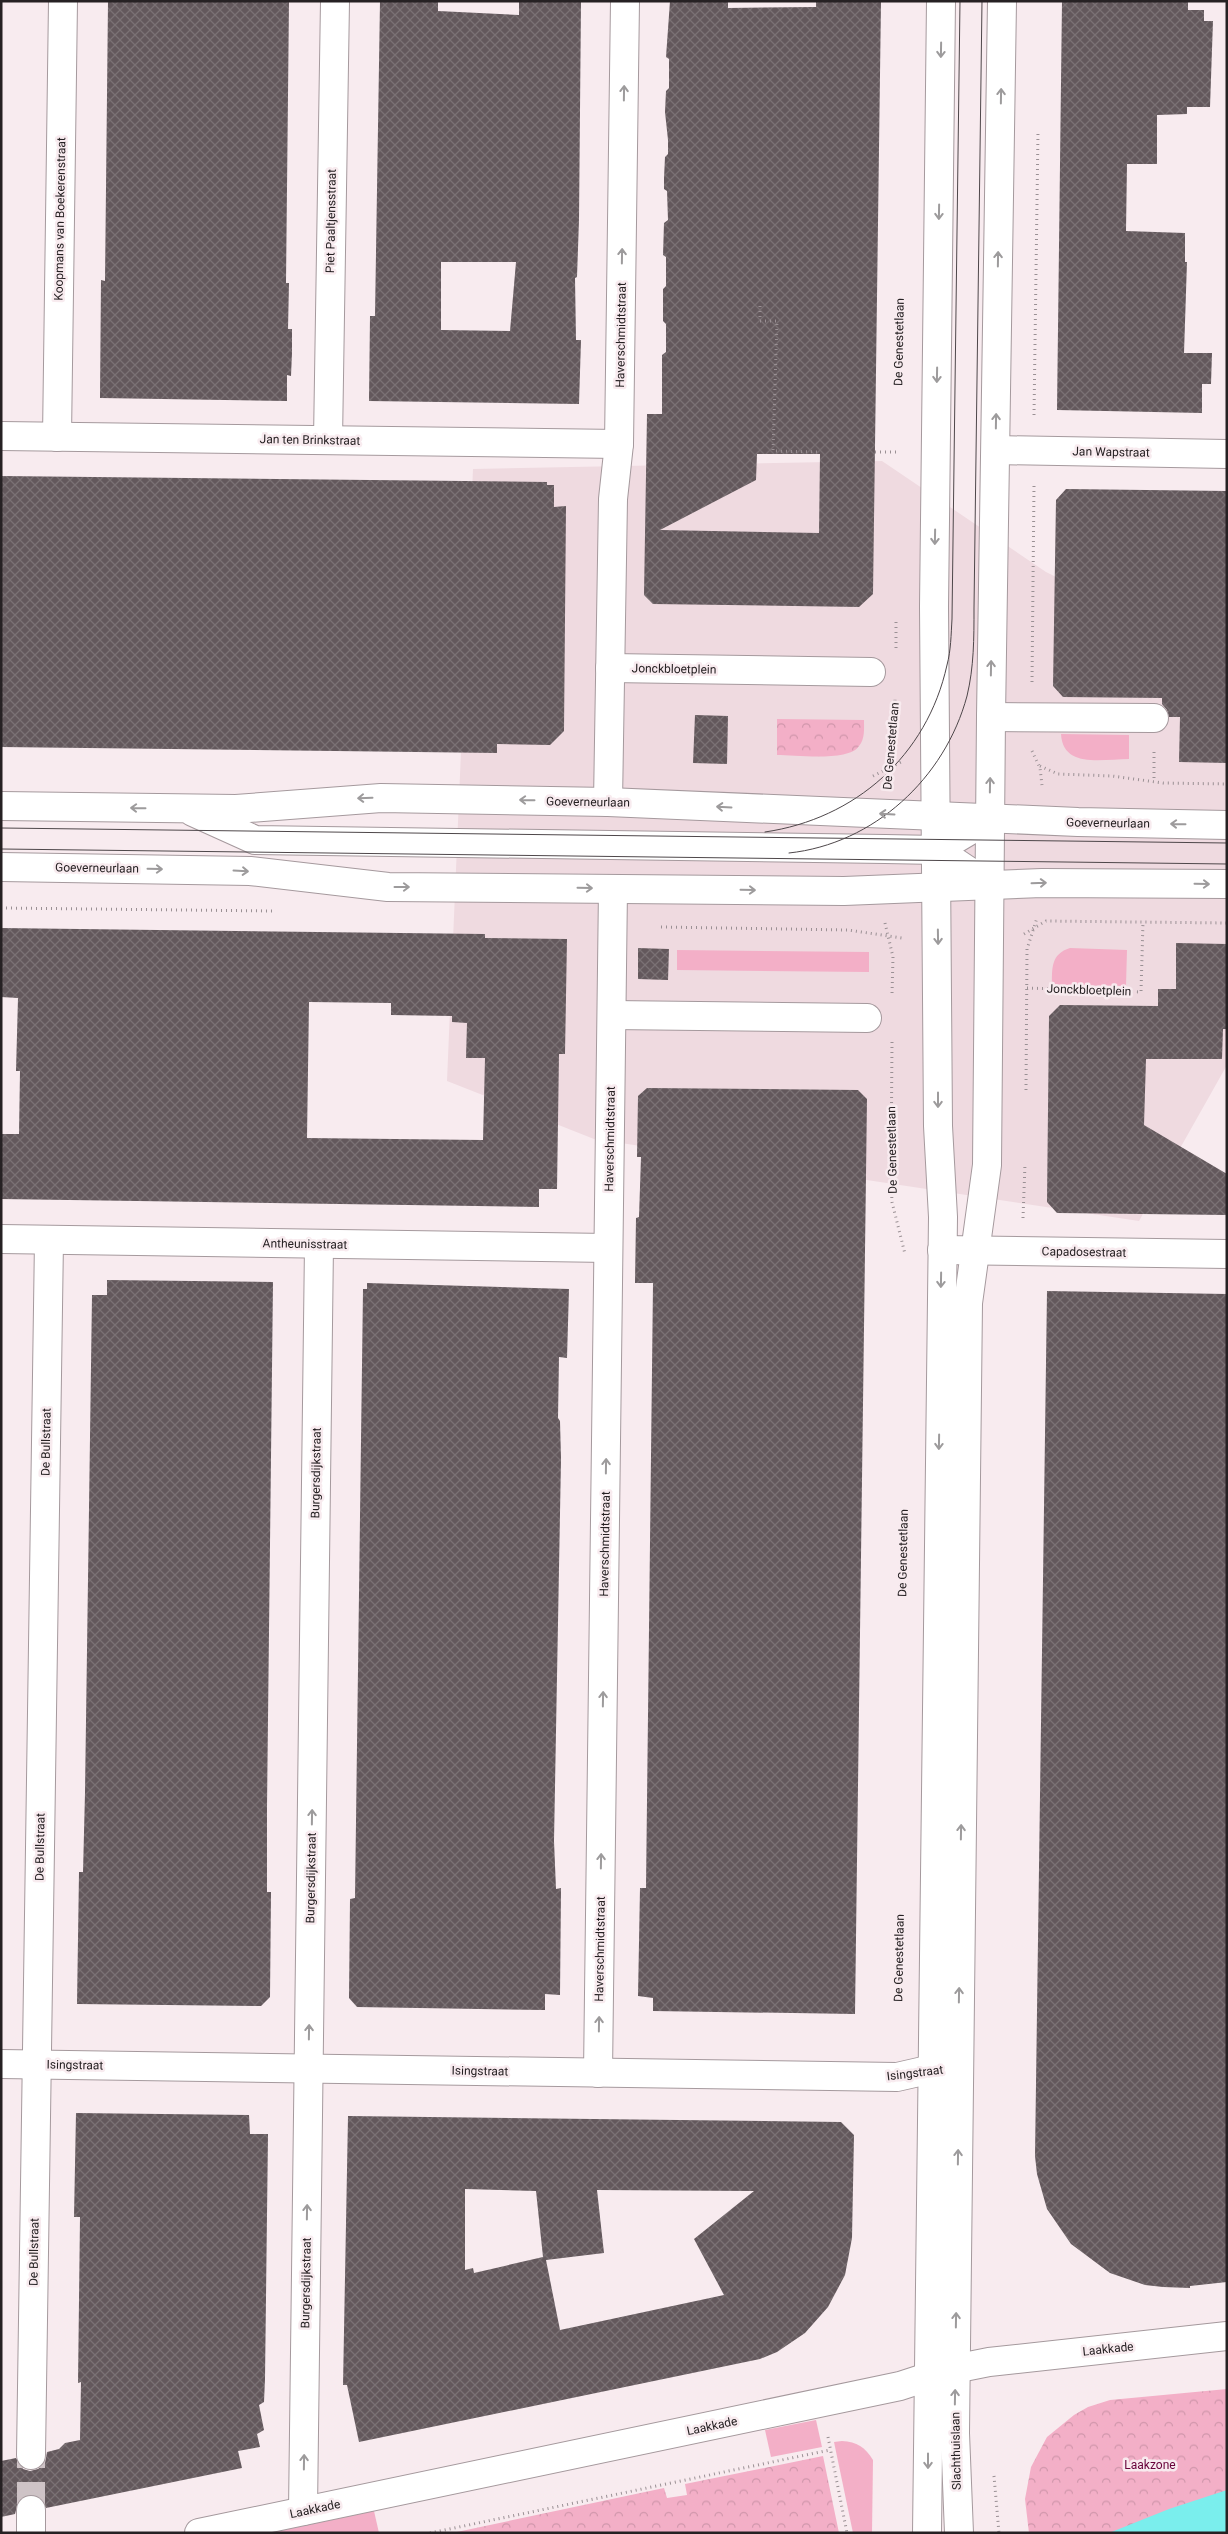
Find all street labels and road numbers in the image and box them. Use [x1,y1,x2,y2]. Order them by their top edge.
street label: Koopmans van Boekerenstraat [52,137,68,301]
street label: Piet Paaltjensstraat [323,169,339,273]
street label: Haverschmidtstraat [613,282,629,388]
street label: De Genestetlaan [891,298,907,386]
street label: Jan ten Brinkstraat [260,432,361,448]
street label: Jan Wapstraat [1072,444,1150,460]
street label: Jonckbloetplein [631,661,717,677]
street label: De Genestetlaan [880,702,902,790]
street label: Goeverneurlaan [546,794,630,810]
street label: Goeverneurlaan [1066,815,1150,831]
street label: Goeverneurlaan [55,860,139,876]
street label: Jonckbloetplein [1046,982,1132,998]
street label: Haverschmidtstraat [602,1086,618,1192]
street label: De Genestetlaan [884,1106,900,1194]
street label: Antheunisstraat [263,1236,348,1252]
street label: Capadosestraat [1042,1244,1127,1260]
street label: De Bullstraat [38,1408,54,1476]
street label: Burgersdijkstraat [308,1427,324,1519]
street label: Haverschmidtstraat [597,1491,613,1597]
street label: De Genestetlaan [895,1509,911,1597]
street label: De Bullstraat [32,1813,48,1881]
street label: Burgersdijkstraat [303,1832,319,1924]
street label: Haverschmidtstraat [592,1896,608,2002]
street label: De Genestetlaan [891,1914,907,2002]
street label: Isingstraat [47,2058,104,2072]
street label: Isingstraat [886,2063,944,2083]
street label: Isingstraat [452,2064,509,2078]
street label: De Bullstraat [26,2218,42,2286]
street label: Burgersdijkstraat [298,2237,314,2329]
street label: Laakkade [1082,2339,1134,2359]
street label: Slachthuislaan [948,2412,964,2490]
street label: Laakkade [685,2414,739,2438]
street label: Laakkade [288,2497,342,2521]

